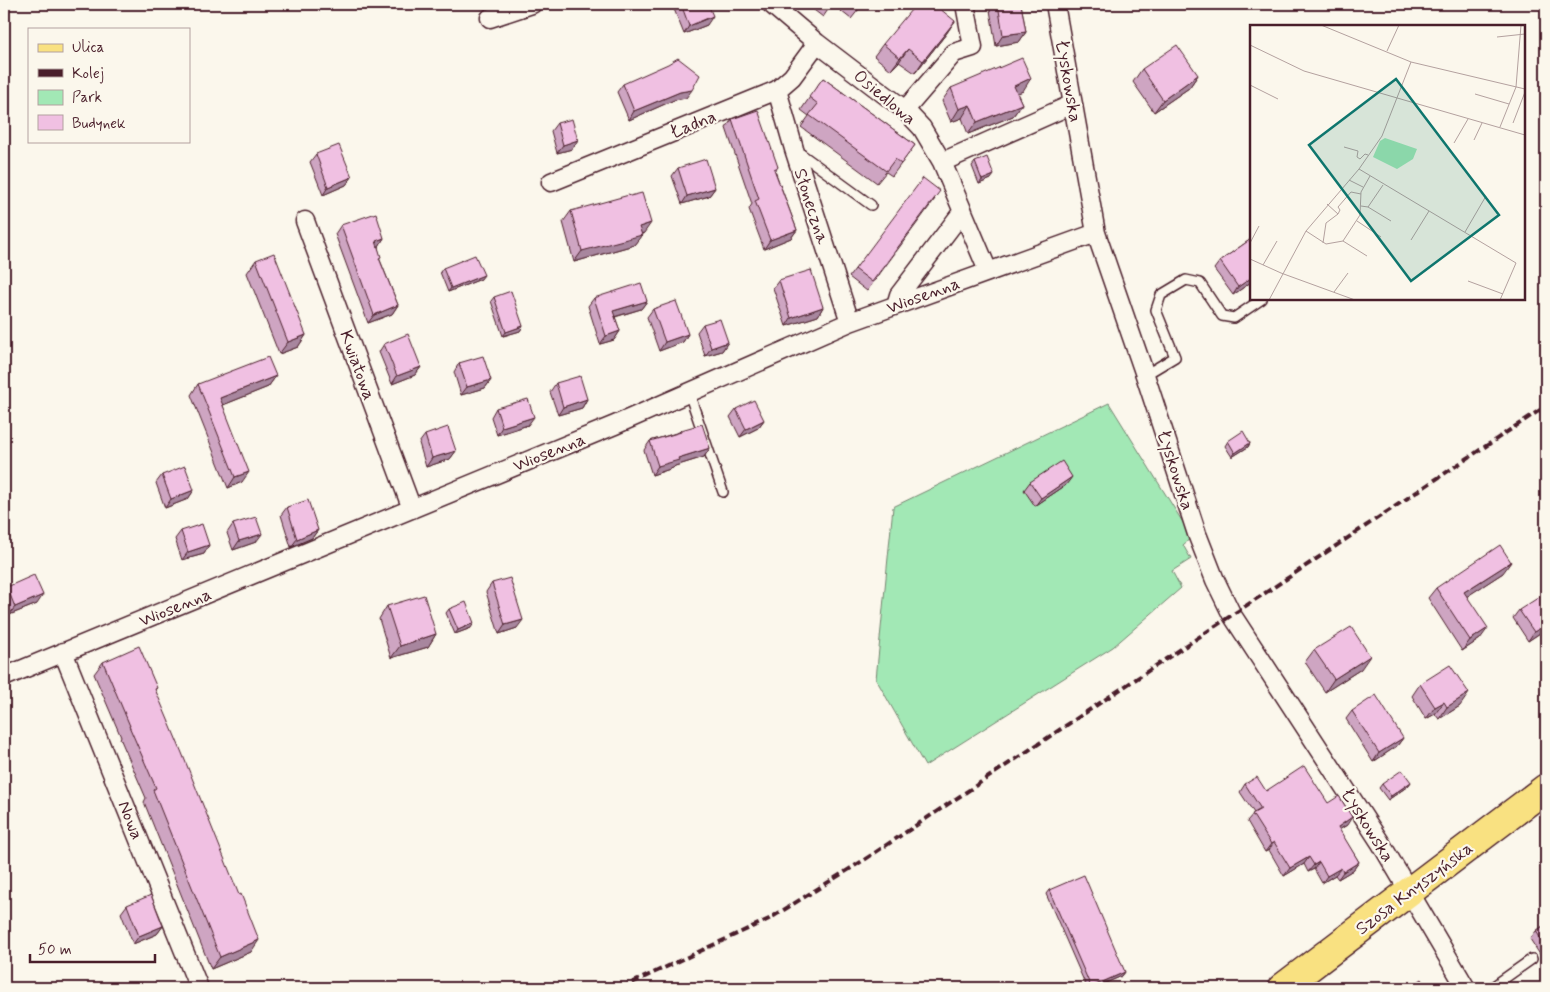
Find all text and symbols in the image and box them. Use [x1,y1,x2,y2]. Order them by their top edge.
inset map [1250,25,1525,300]
legend [28,28,190,142]
text: Ulica [72,38,105,58]
street label: Łyskowska [1049,38,1087,124]
text: Kolej [72,64,104,84]
street label: Osiedlowa [848,65,921,131]
text: Park [72,88,102,108]
street label: Ładna [667,105,720,145]
text: Budynek [72,114,126,134]
street label: Słoneczna [788,165,835,247]
street label: Wiosenna [883,272,963,320]
street label: Kwiatowa [333,327,381,404]
street label: Łyskowska [1151,427,1199,513]
street label: Wiosenna [510,428,589,478]
street label: Wiosenna [136,583,215,633]
street label: Łyskowska [1335,784,1399,867]
street label: Nowa [112,797,149,843]
street label: Szosa Knyszyńska [1351,837,1478,941]
scale bar [30,932,155,964]
text: 50 m [38,940,72,960]

